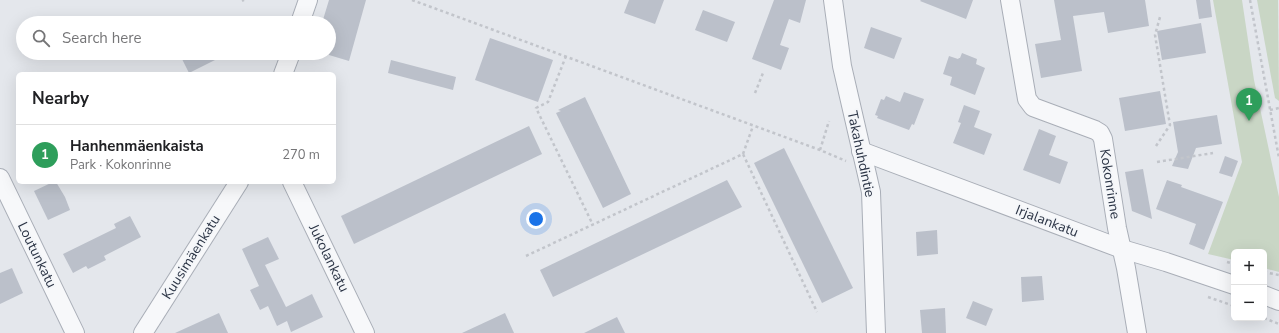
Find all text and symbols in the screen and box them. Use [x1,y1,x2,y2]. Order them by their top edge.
search box [16,16,336,60]
icon: search [30,27,52,49]
text: Search here [62,28,142,48]
text: Nearby [32,87,89,110]
pin: 1 [1236,88,1262,121]
street label: Takahuhdintie [843,109,879,199]
text: Hanhenmäenkaista [70,136,204,156]
text: 1 [41,146,49,164]
text: 270 m [282,146,320,164]
street label: Kokonrinne [1095,148,1125,220]
text: Park · Kokonrinne [70,156,171,174]
street label: Irjalankatu [1013,200,1081,242]
your location [526,209,546,229]
street label: Kuusimäenkatu [157,211,225,303]
street label: Loutunkatu [13,219,61,291]
street label: Jukolankatu [304,220,354,295]
map controls [1231,249,1267,321]
button: + [1231,249,1267,285]
button: − [1231,285,1267,321]

